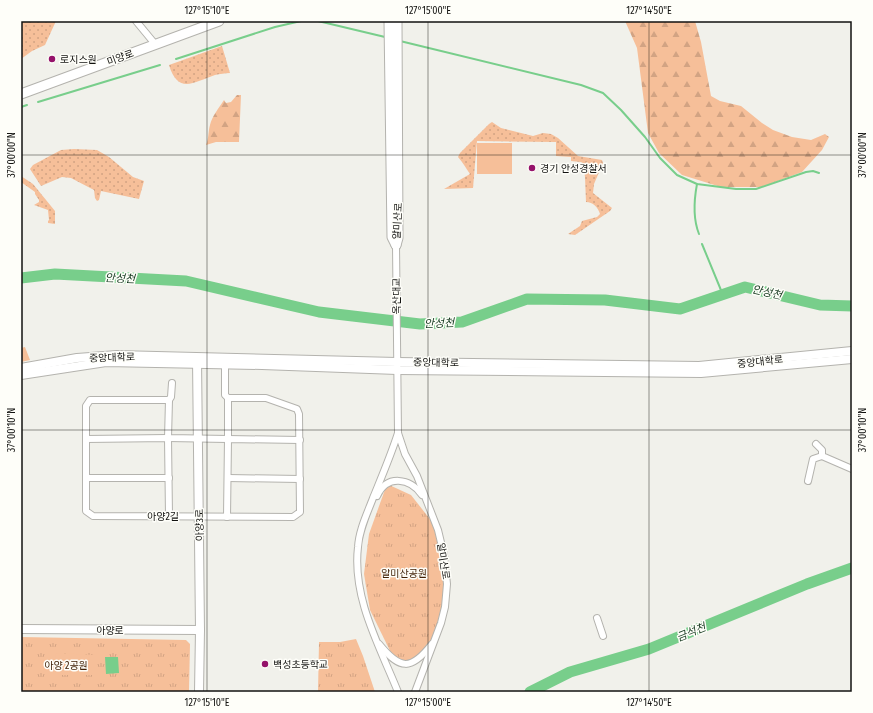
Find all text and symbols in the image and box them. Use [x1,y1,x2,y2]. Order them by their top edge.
text: 127°15'10"E [185,5,230,17]
text: 127°15'00"E [405,5,451,17]
text: 127°14'50"E [626,5,672,17]
street label: 미양로 [105,48,135,68]
marker: 로지스원 [47,54,57,64]
place label: 로지스원 [60,54,97,66]
text: 37°00'00"N [6,132,18,178]
text: 37°00'00"N [857,132,869,178]
marker: 경기 안성경찰서 [527,163,537,173]
place label: 경기 안성경찰서 [540,163,607,175]
street label: 알미산로 [391,202,405,240]
water label: 안성천 [104,271,137,286]
street label: 옥산대교 [391,278,403,314]
water label: 안성천 [751,283,785,303]
water label: 안성천 [424,316,456,331]
street label: 중앙대학로 [89,351,135,365]
street label: 중앙대학로 [737,354,784,370]
street label: 중앙대학로 [413,357,459,369]
text: 37°00'10"N [6,408,18,452]
text: 37°00'10"N [857,408,869,452]
street label: 아양3로 [194,509,206,541]
street label: 아양2길 [147,511,179,523]
street label: 알미산로 [434,542,452,580]
park label: 알미산공원 [381,568,427,580]
water label: 금석천 [675,620,709,644]
street label: 아양로 [96,625,124,637]
marker: 백성초등학교 [260,659,270,669]
place label: 백성초등학교 [273,659,328,671]
park label: 아양 2공원 [44,660,88,672]
text: 127°15'10"E [185,697,230,709]
text: 127°15'00"E [405,697,451,709]
text: 127°14'50"E [626,697,672,709]

